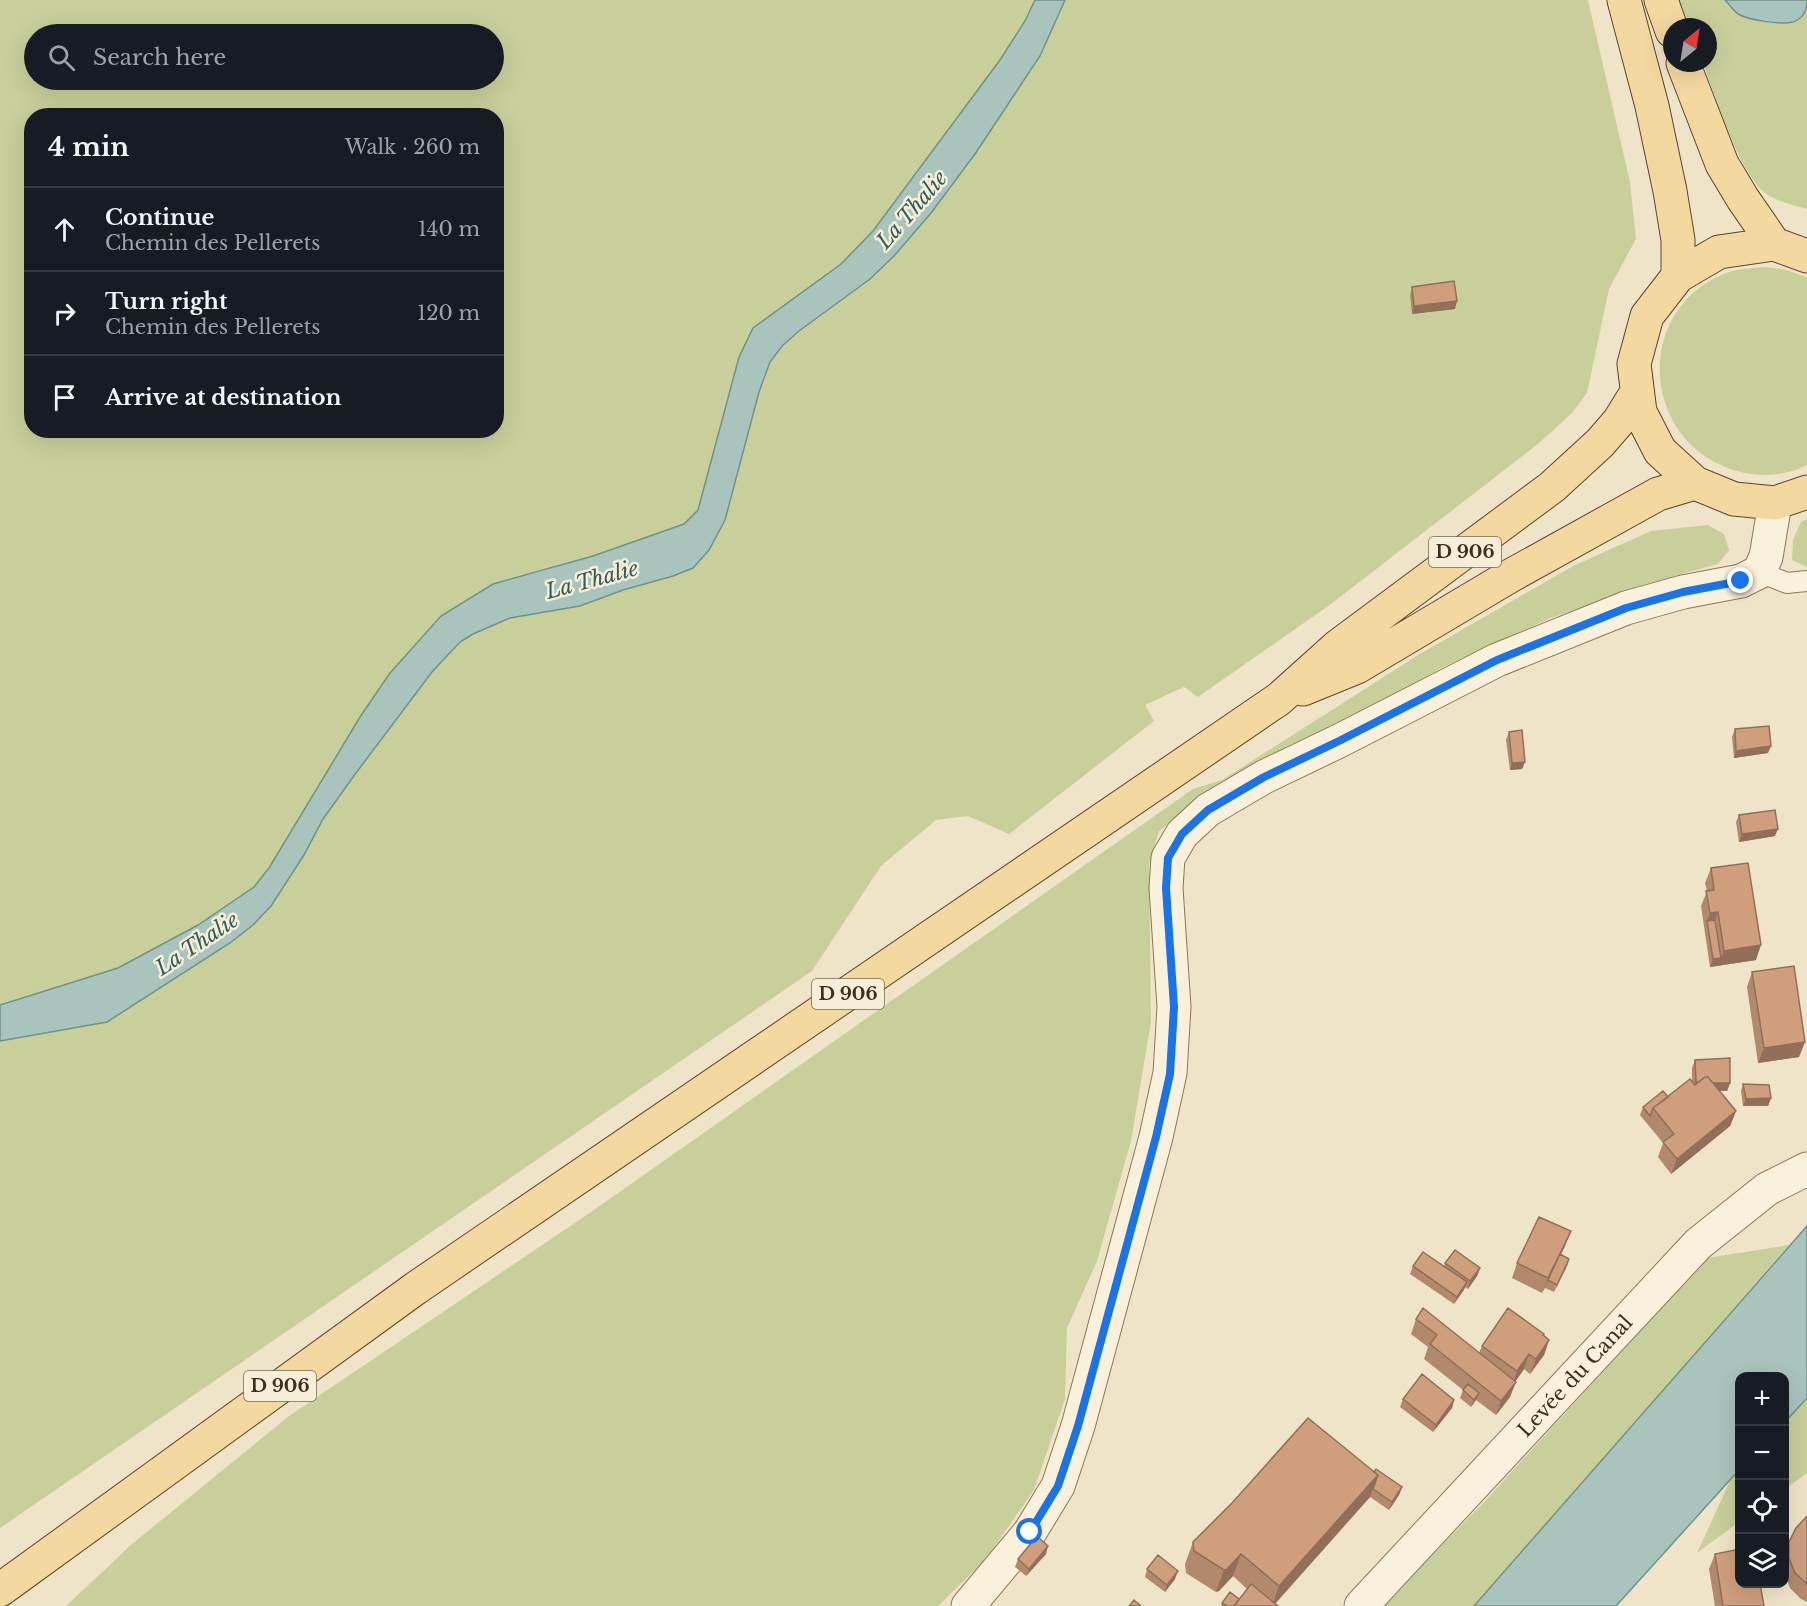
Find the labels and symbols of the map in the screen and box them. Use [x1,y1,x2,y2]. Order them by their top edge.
north arrow [1663,18,1717,72]
water label: La Thalie [870,165,953,255]
road number: D 906 [1429,537,1501,567]
water label: La Thalie [542,555,642,605]
route end [1727,567,1753,593]
water label: La Thalie [150,906,244,982]
road number: D 906 [812,979,884,1009]
street label: Levée du Canal [1513,1310,1637,1442]
road number: D 906 [244,1371,316,1401]
route start [1016,1518,1042,1544]

